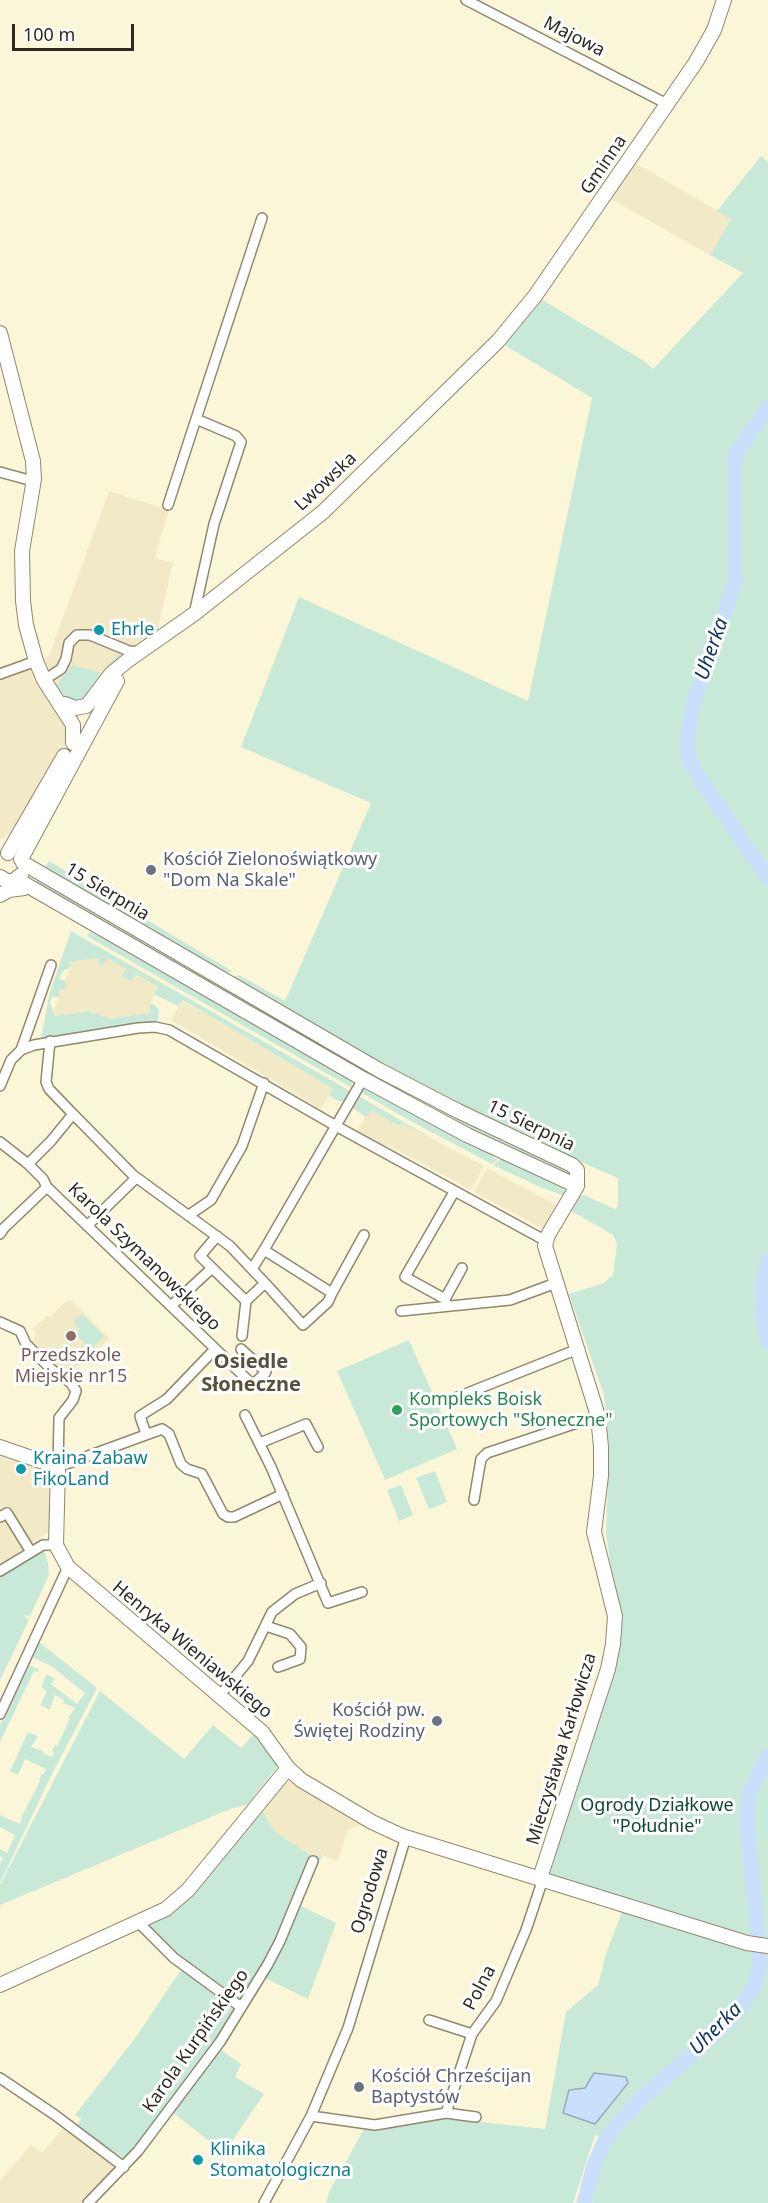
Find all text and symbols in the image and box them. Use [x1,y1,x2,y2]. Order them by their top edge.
scale bar [15,12,136,50]
street label: Majowa [540,12,608,62]
text: 100 m [23,22,75,46]
street label: Gminna [576,131,632,199]
street label: Lwowska [291,448,361,516]
water label: Uherka [690,615,734,683]
place label: Ehrle [111,619,154,641]
marker: Ehrle [92,623,106,637]
place label: Kościół Zielonoświątkowy "Dom Na Skale" [163,849,377,892]
street label: 15 Sierpnia [61,858,153,926]
marker: Kościół Zielonoświątkowy "Dom Na Skale" [144,863,158,877]
street label: 15 Sierpnia [484,1096,578,1156]
street label: Karola Szymanowskiego [63,1178,225,1336]
marker: Przedszkole Miejskie nr15 [64,1329,78,1343]
place label: Przedszkole Miejskie nr15 [15,1345,127,1388]
district label: Osiedle Słoneczne [201,1350,301,1397]
place label: Kompleks Boisk Sportowych "Słoneczne" [409,1389,613,1432]
marker: Kompleks Boisk Sportowych "Słoneczne" [390,1403,404,1417]
place label: Kraina Zabaw FikoLand [33,1448,148,1490]
marker: Kraina Zabaw FikoLand [14,1462,28,1476]
street label: Henryka Wieniawskiego [108,1577,276,1723]
street label: Mieczysława Karłowicza [523,1650,601,1848]
place label: Kościół pw. Świętej Rodziny [294,1700,425,1742]
marker: Kościół pw. Świętej Rodziny [430,1714,444,1728]
park label: Ogrody Działkowe "Południe" [580,1795,734,1838]
street label: Ogrodowa [347,1845,393,1937]
street label: Polna [459,1962,501,2014]
street label: Karola Kurpińskiego [138,1965,254,2117]
water label: Uherka [685,1998,747,2060]
place label: Kościół Chrześcijan Baptystów [371,2066,531,2108]
marker: Kościół Chrześcijan Baptystów [352,2080,366,2094]
place label: Klinika Stomatologiczna [210,2139,351,2182]
marker: Klinika Stomatologiczna [191,2153,205,2167]

